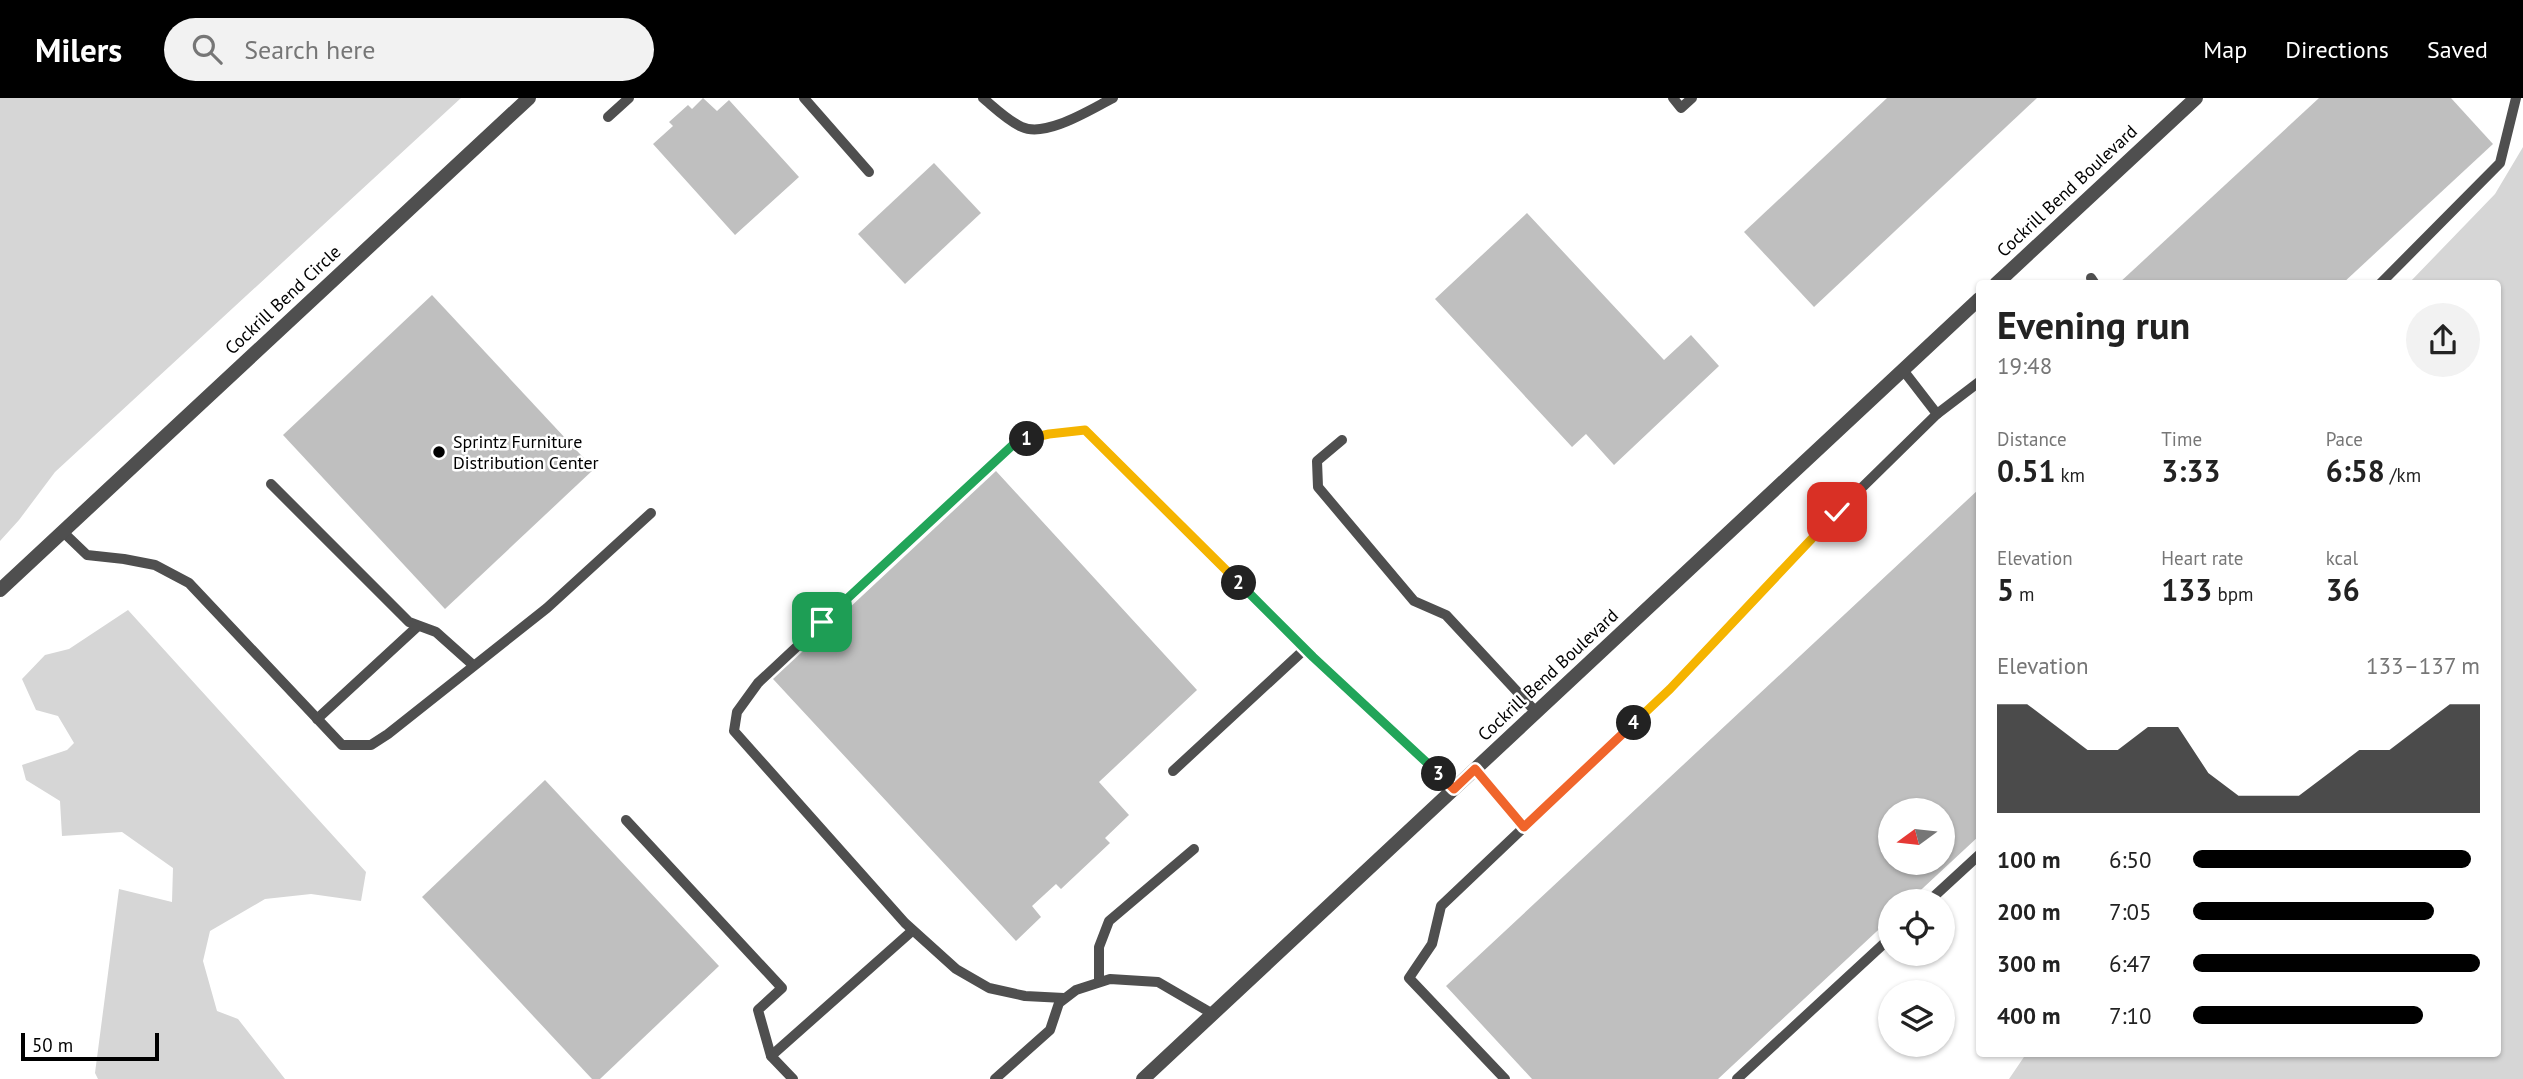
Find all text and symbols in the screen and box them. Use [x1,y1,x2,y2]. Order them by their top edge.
search box [164,18,654,81]
text: Milers [35,28,122,71]
icon: search [188,30,226,68]
text: Search here [244,33,375,66]
text: Map [2203,34,2247,65]
text: Directions [2285,34,2389,65]
text: Saved [2427,34,2488,65]
street label: Cockrill Bend Boulevard [1992,120,2142,262]
street label: Cockrill Bend Circle [220,240,345,359]
text: Evening run [1997,300,2190,349]
button: share [2406,303,2480,377]
text: 19:48 [1997,351,2052,380]
pin: 1 [1010,422,1044,456]
text: 1 [1021,426,1032,450]
text: Distance [1997,427,2067,451]
text: Time [2161,427,2202,451]
text: Pace [2326,427,2363,451]
place label: Sprintz Furniture Distribution Center [453,430,599,474]
marker: Sprintz Furniture Distribution Center [431,444,447,460]
text: 0.51 [1997,451,2055,490]
text: 3:33 [2161,451,2220,490]
text: 6:58 [2326,451,2385,490]
text: km [2055,463,2085,487]
text: /km [2385,463,2421,487]
pin [1807,482,1867,542]
icon: check [1818,493,1856,531]
text: Elevation [1997,546,2073,570]
text: Heart rate [2161,546,2243,570]
text: kcal [2326,546,2358,570]
pin: 2 [1222,566,1256,601]
text: 2 [1233,570,1244,594]
text: 5 [1997,570,2014,609]
text: 133 [2161,570,2212,609]
text: 36 [2326,570,2360,609]
text: m [2014,582,2035,606]
text: bpm [2212,582,2253,606]
pin [792,592,852,652]
icon: arrive [803,603,841,641]
street label: Cockrill Bend Boulevard [1473,604,1623,746]
text: Elevation [1997,651,2089,680]
text: 133–137 m [2366,651,2480,680]
pin: 4 [1616,706,1652,740]
text: 4 [1628,710,1639,734]
pin: 3 [1422,756,1456,792]
text: 3 [1433,761,1444,785]
north arrow [1878,798,1955,875]
map controls [1878,798,1955,1057]
text: 100 m [1997,845,2060,874]
text: 6:50 [2109,845,2152,874]
button: locate [1878,889,1955,966]
text: 200 m [1997,897,2060,926]
text: 7:05 [2109,897,2152,926]
text: 300 m [1997,949,2060,978]
text: 6:47 [2109,949,2152,978]
button: layers [1878,980,1955,1057]
text: 400 m [1997,1001,2060,1030]
text: 7:10 [2109,1001,2152,1030]
scale bar [21,1030,159,1062]
text: 50 m [32,1033,73,1057]

